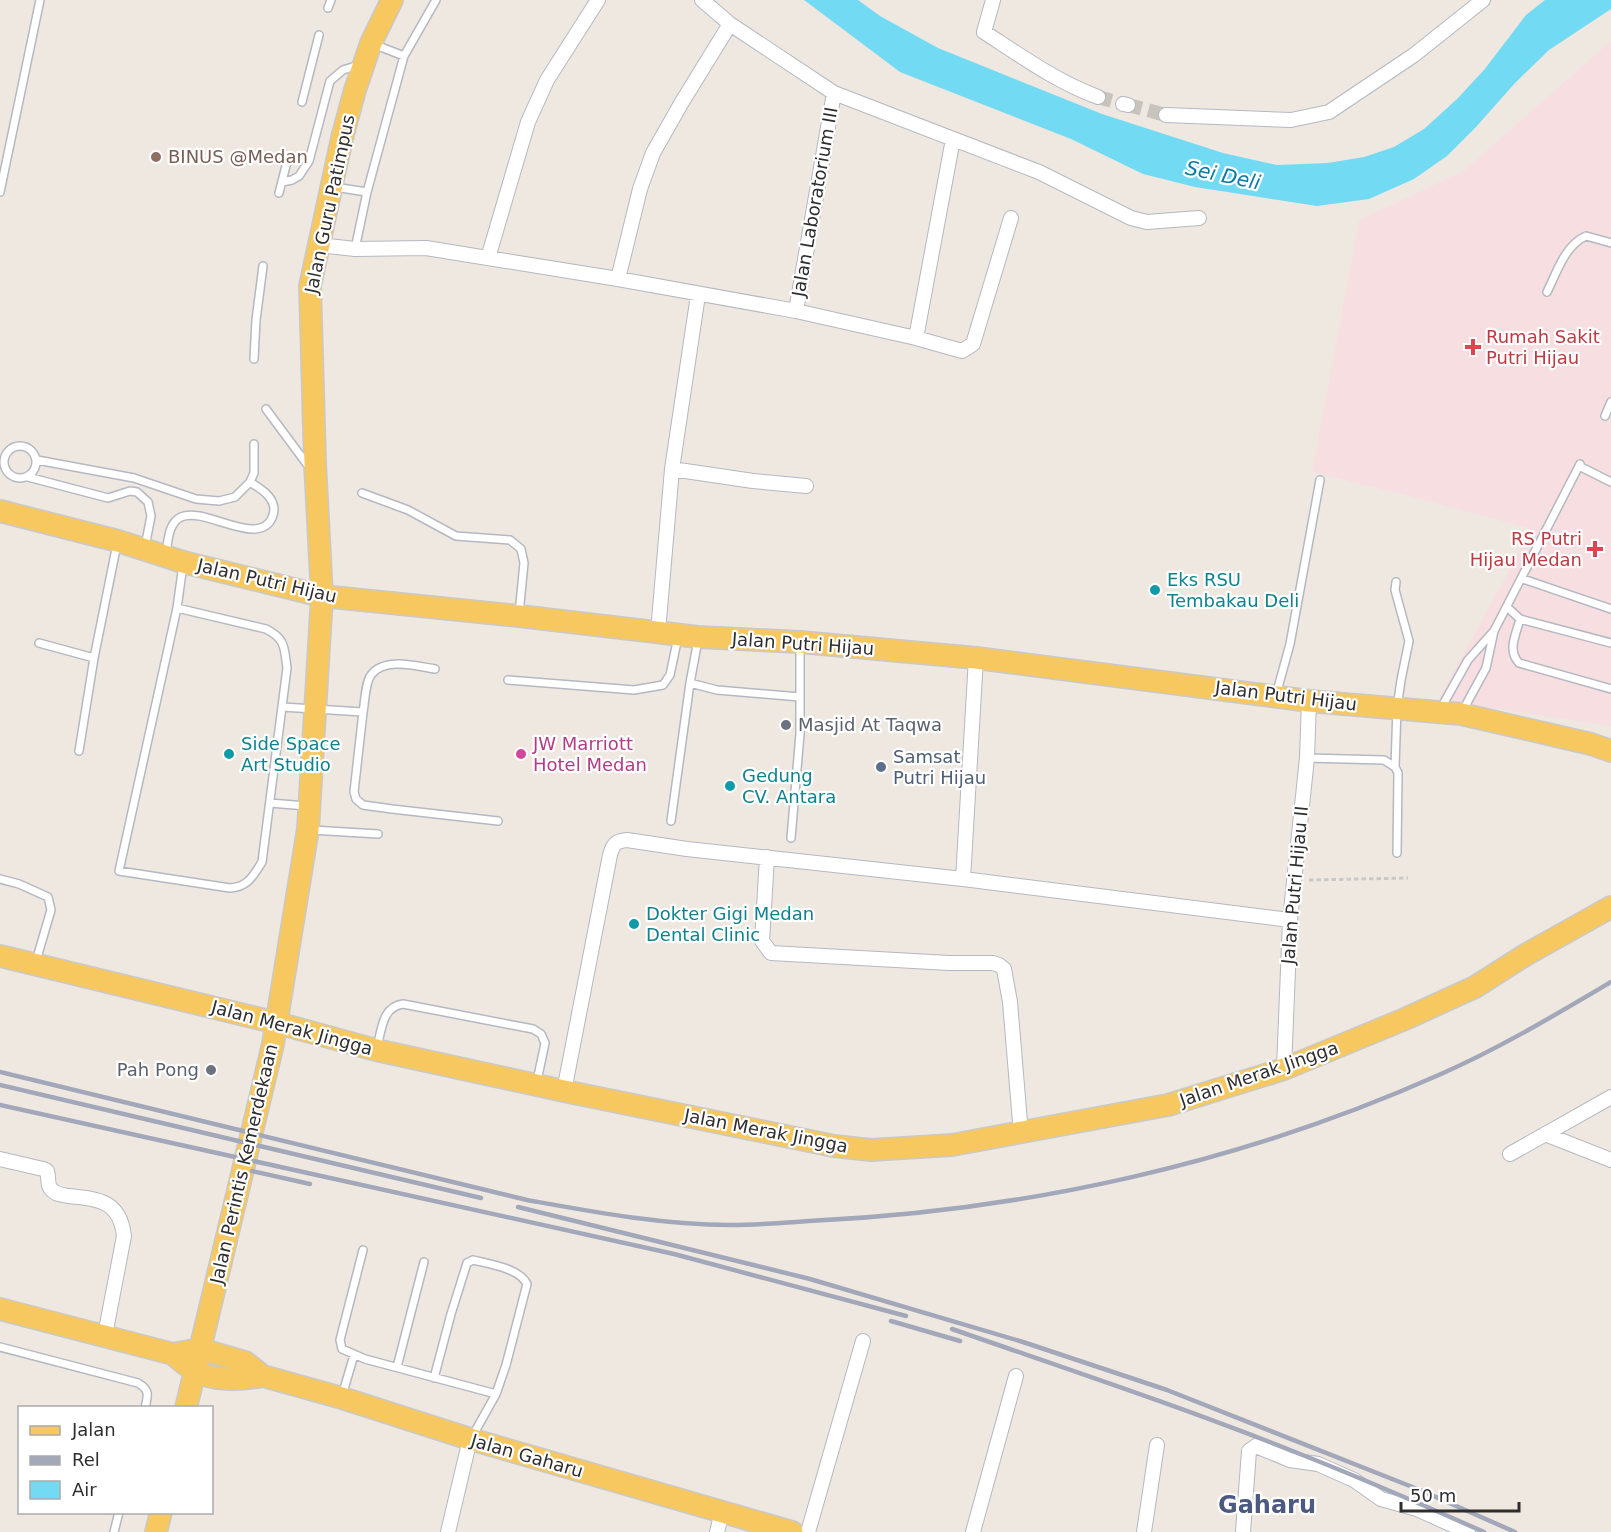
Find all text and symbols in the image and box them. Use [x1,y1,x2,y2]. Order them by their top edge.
street label: Jalan Laboratorium III [787,105,842,300]
street label: Jalan Guru Patimpus [300,113,359,296]
place label: BINUS @Medan [168,146,308,167]
marker: BINUS @Medan [149,150,163,164]
water label: Sei Deli [1183,155,1263,195]
place label: Rumah Sakit Putri Hijau [1486,326,1600,368]
marker: Rumah Sakit Putri Hijau [1464,338,1482,356]
place label: RS Putri Hijau Medan [1470,528,1582,570]
marker: RS Putri Hijau Medan [1586,540,1604,558]
street label: Jalan Putri Hijau [194,554,339,607]
place label: Eks RSU Tembakau Deli [1166,569,1299,611]
marker: Eks RSU Tembakau Deli [1148,583,1162,597]
street label: Jalan Putri Hijau [730,628,875,659]
street label: Jalan Putri Hijau [1213,676,1358,715]
place label: Masjid At Taqwa [798,714,942,735]
marker: Masjid At Taqwa [779,718,793,732]
place label: Side Space Art Studio [241,733,341,775]
place label: JW Marriott Hotel Medan [532,733,647,775]
place label: Samsat Putri Hijau [893,746,986,788]
marker: Side Space Art Studio [222,747,236,761]
marker: JW Marriott Hotel Medan [514,747,528,761]
marker: Samsat Putri Hijau [874,760,888,774]
place label: Gedung CV. Antara [742,765,836,807]
marker: Gedung CV. Antara [723,779,737,793]
street label: Jalan Putri Hijau II [1277,805,1312,966]
place label: Dokter Gigi Medan Dental Clinic [646,903,814,945]
marker: Dokter Gigi Medan Dental Clinic [627,917,641,931]
street label: Jalan Merak Jingga [208,996,375,1059]
street label: Jalan Merak Jingga [1176,1037,1341,1111]
street label: Jalan Perintis Kemerdekaan [205,1042,281,1287]
place label: Pah Pong [117,1059,199,1080]
marker: Pah Pong [204,1063,218,1077]
street label: Jalan Merak Jingga [681,1104,850,1157]
legend [18,1406,213,1514]
text: Jalan [71,1419,116,1440]
street label: Jalan Gaharu [468,1429,586,1482]
text: Rel [72,1449,100,1470]
scale bar [1401,1475,1520,1513]
text: Air [72,1479,97,1500]
text: 50 m [1410,1485,1456,1506]
district label: Gaharu [1218,1491,1316,1519]

